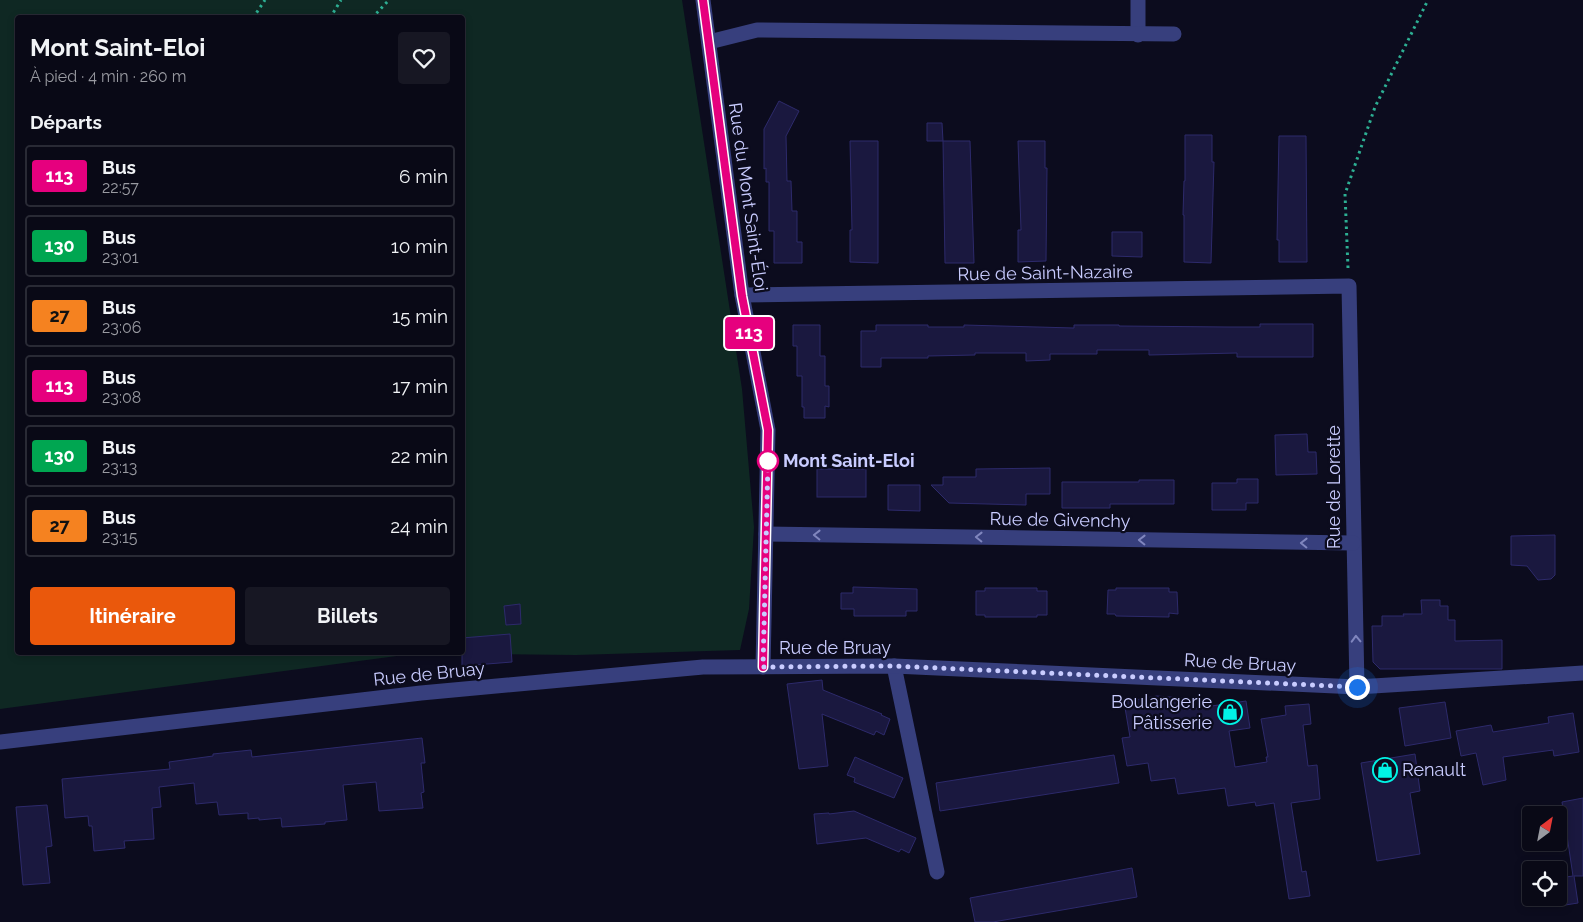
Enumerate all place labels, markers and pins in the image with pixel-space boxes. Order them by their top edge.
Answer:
marker: Mont Saint-Eloi [757,450,779,472]
place label: Mont Saint-Eloi [783,450,915,471]
place label: Boulangerie Pâtisserie [1111,691,1212,733]
shop icon: Boulangerie Pâtisserie [1217,699,1243,725]
shop icon: Renault [1372,757,1398,783]
place label: Renault [1402,759,1466,780]

